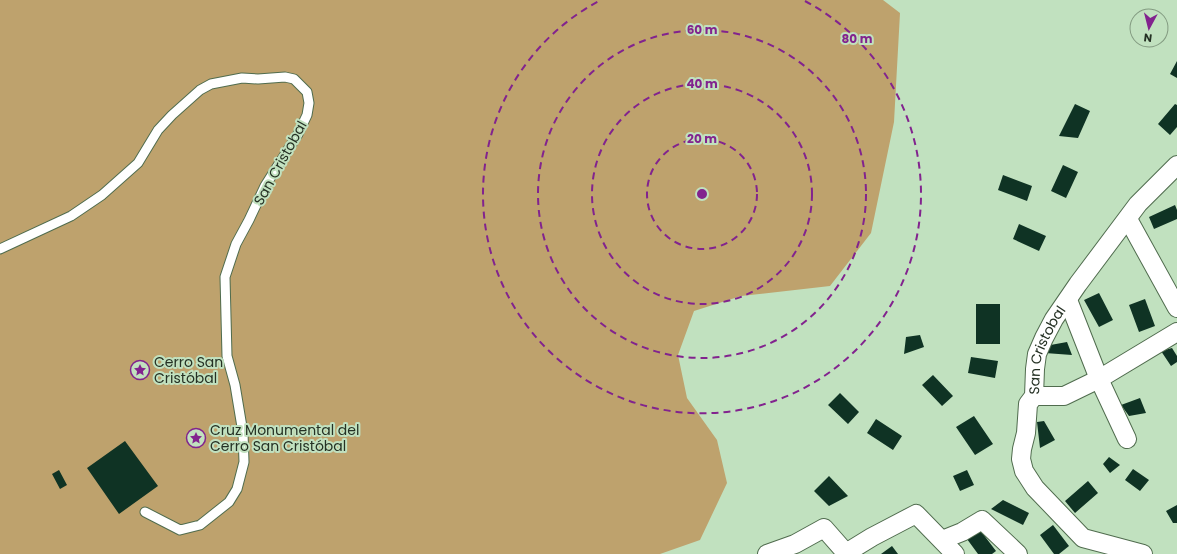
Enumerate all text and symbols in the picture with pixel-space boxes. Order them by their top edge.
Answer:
north arrow [1129,8,1169,48]
text: 60 m [687,21,718,38]
text: N [1143,29,1153,46]
text: 80 m [842,30,873,47]
text: 40 m [686,75,718,92]
street label: San Cristobal [249,117,311,209]
text: 20 m [687,130,717,147]
centre of rings [695,187,709,201]
street label: San Cristobal [1024,302,1070,395]
place label: Cerro San Cristóbal [154,352,223,388]
place icon: Cerro San Cristóbal [129,359,151,381]
place label: Cruz Monumental del Cerro San Cristóbal [210,420,359,456]
place icon: Cruz Monumental del Cerro San Cristóbal [185,427,207,449]

